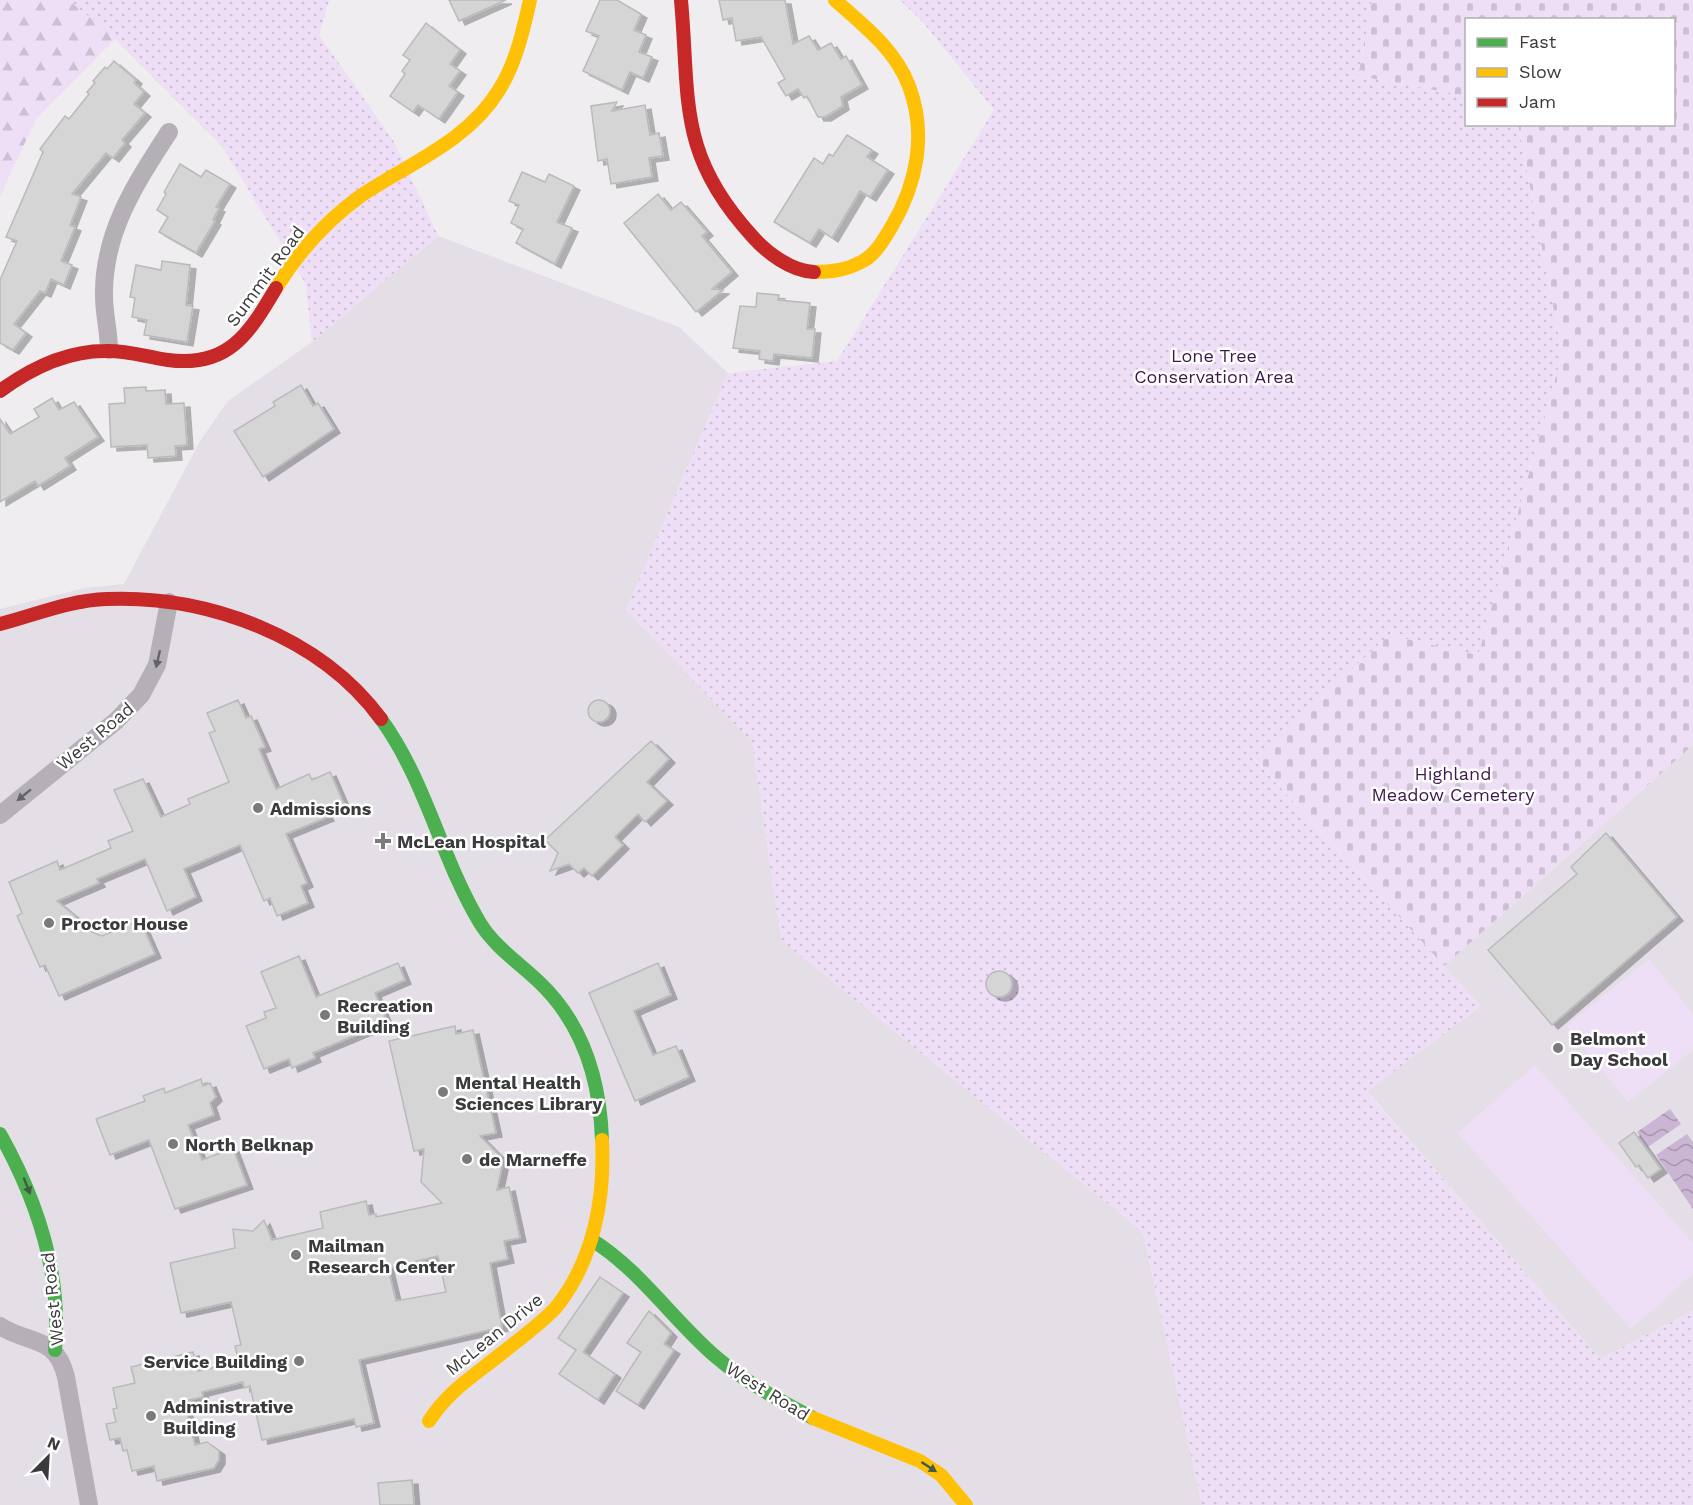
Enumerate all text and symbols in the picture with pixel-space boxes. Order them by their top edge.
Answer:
legend [1465,18,1675,126]
text: Fast [1519,31,1557,52]
text: Slow [1519,61,1562,82]
text: Jam [1519,91,1556,112]
street label: Summit Road [221,222,309,330]
park label: Lone Tree Conservation Area [1134,345,1294,387]
one-way arrow [153,650,162,669]
street label: West Road [52,698,138,774]
park label: Highland Meadow Cemetery [1372,763,1535,805]
one-way arrow [16,789,32,802]
place label: Admissions [270,798,372,819]
marker: Admissions [251,801,265,815]
place label: McLean Hospital [397,831,546,852]
marker: McLean Hospital [374,832,392,850]
place label: Proctor House [61,913,188,934]
marker: Proctor House [42,916,56,930]
place label: Recreation Building [337,995,433,1037]
marker: Recreation Building [318,1008,332,1022]
place label: Belmont Day School [1570,1028,1668,1070]
marker: Belmont Day School [1551,1041,1565,1055]
place label: Mental Health Sciences Library [455,1072,603,1114]
marker: Mental Health Sciences Library [436,1085,450,1099]
place label: North Belknap [185,1134,314,1155]
marker: North Belknap [166,1137,180,1151]
place label: de Marneffe [479,1149,587,1170]
marker: de Marneffe [460,1152,474,1166]
one-way arrow [23,1177,32,1195]
place label: Mailman Research Center [308,1235,455,1277]
marker: Mailman Research Center [289,1248,303,1262]
street label: West Road [37,1251,67,1347]
street label: McLean Drive [441,1289,547,1379]
place label: Service Building [144,1351,288,1372]
marker: Service Building [292,1354,306,1368]
street label: West Road [722,1357,814,1425]
place label: Administrative Building [163,1396,293,1438]
marker: Administrative Building [144,1409,158,1423]
north arrow [18,1427,78,1487]
text: N [45,1433,63,1455]
one-way arrow [921,1461,937,1472]

